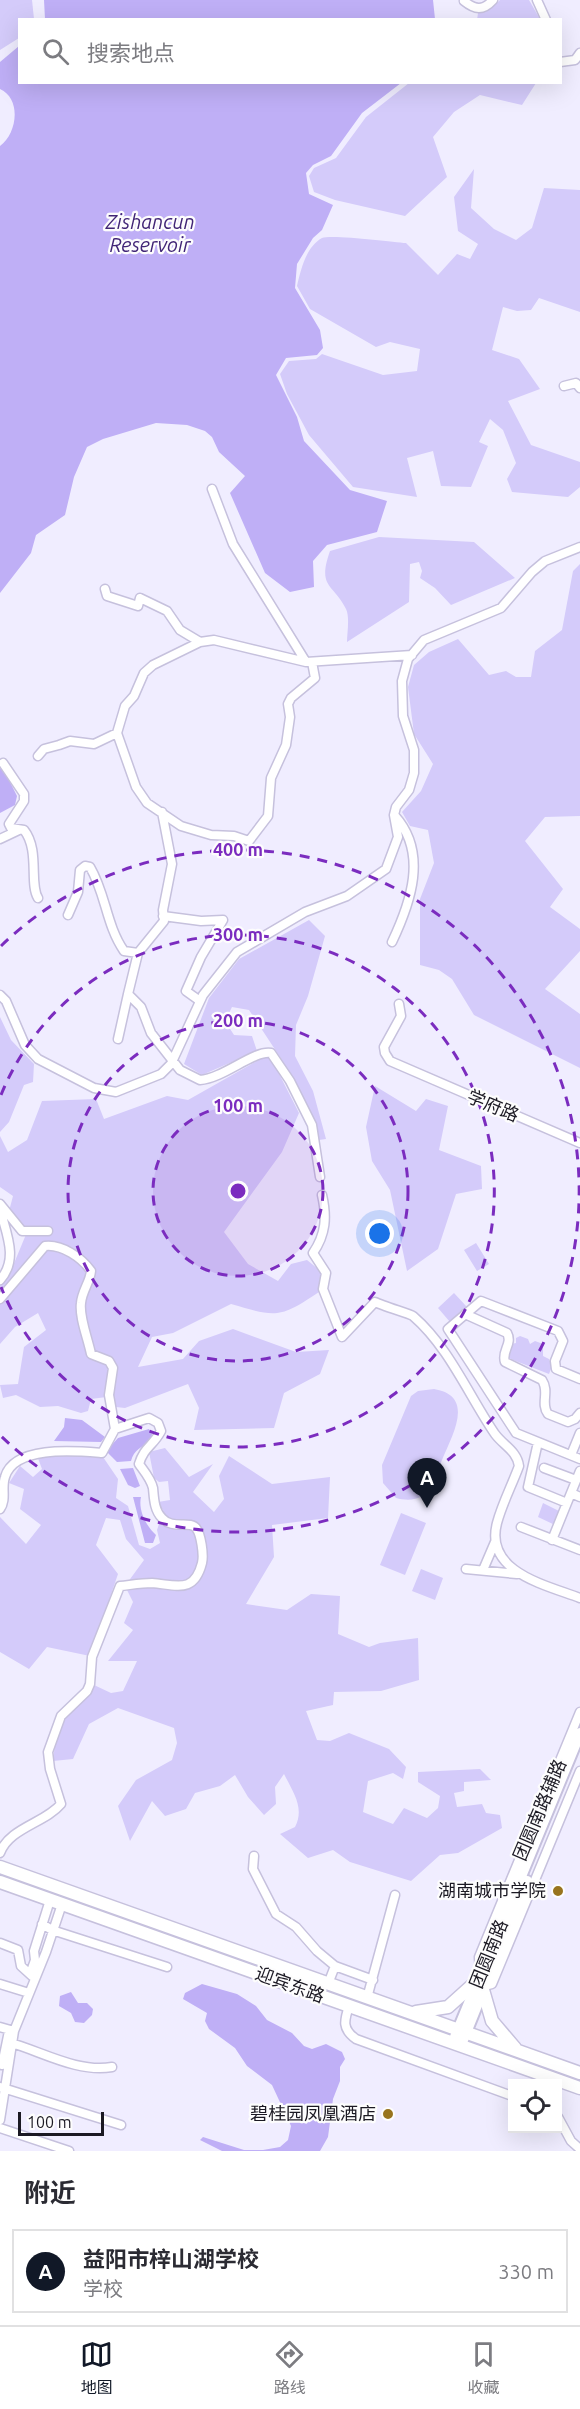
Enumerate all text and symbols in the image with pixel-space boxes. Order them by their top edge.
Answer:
search box [18,18,562,84]
icon: search [39,35,72,68]
text: 搜索地点 [87,40,175,65]
water label: Zishancun Reservoir [104,210,195,256]
text: 400 m [213,839,263,859]
text: 300 m [213,924,263,944]
text: 200 m [213,1010,263,1030]
street label: 学府路 [465,1085,522,1125]
text: 100 m [213,1095,263,1115]
centre of rings [228,1181,248,1201]
your location [365,1219,394,1248]
pin: A [408,1458,446,1508]
street label: 团圆南路辅路 [509,1756,569,1863]
place label: 湖南城市学院 [438,1880,546,1900]
marker: 湖南城市学院 [551,1884,565,1898]
street label: 团圆南路 [465,1917,511,1991]
street label: 迎宾东路 [253,1962,328,2006]
map controls [508,2079,562,2133]
button: locate [508,2079,562,2133]
place label: 碧桂园凤凰酒店 [250,2103,376,2123]
marker: 碧桂园凤凰酒店 [381,2107,395,2121]
scale bar [18,2109,104,2136]
text: 100 m [27,2113,72,2131]
text: 附近 [24,2178,76,2207]
text: 益阳市梓山湖学校 [83,2246,259,2271]
text: A [38,2260,53,2283]
text: 330 m [498,2260,554,2283]
text: 学校 [83,2277,123,2300]
tab: 地图 [80,2338,113,2398]
tab: 路线 [273,2338,306,2398]
tab: 收藏 [467,2338,500,2398]

